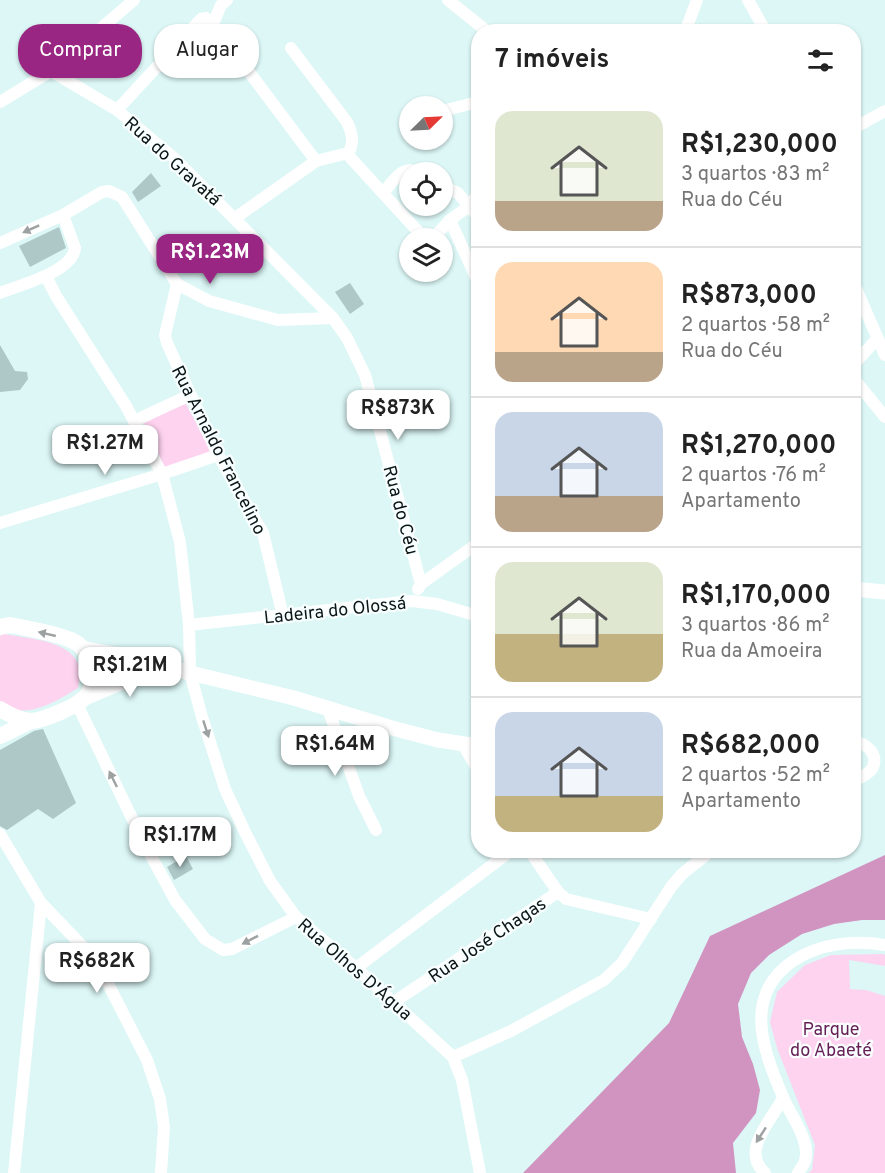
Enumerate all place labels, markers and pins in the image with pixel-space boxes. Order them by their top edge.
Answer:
pin: R$1.23M [155,234,265,285]
pin: R$873K [349,390,447,441]
pin: R$1.27M [50,425,160,476]
pin: R$1.21M [75,647,185,698]
pin: R$1.64M [280,726,390,777]
pin: R$1.17M [125,817,235,868]
pin: R$682K [48,943,146,994]

